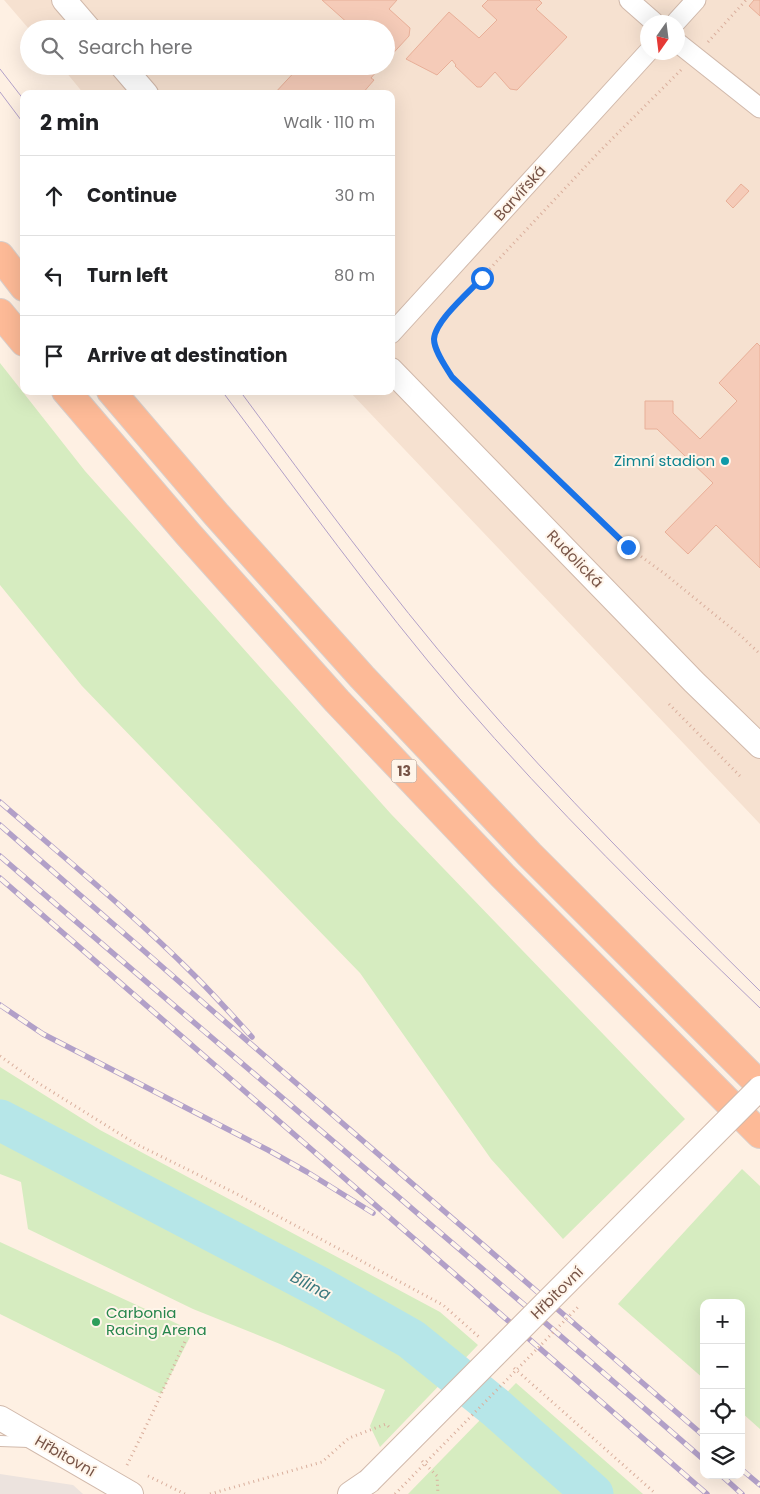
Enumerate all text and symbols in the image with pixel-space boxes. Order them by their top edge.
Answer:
north arrow [640,15,685,60]
search box [20,20,395,75]
icon: search [38,34,66,62]
text: Search here [78,34,192,61]
text: 2 min [40,108,99,137]
text: Walk · 110 m [283,111,375,134]
street label: Barvířská [489,160,550,225]
icon: ahead [40,182,68,210]
text: Continue [87,182,177,209]
text: 30 m [335,184,375,207]
icon: left [40,262,68,290]
text: Turn left [87,262,168,289]
text: 80 m [334,264,375,287]
route start [471,267,494,290]
icon: arrive [40,342,68,370]
text: Arrive at destination [87,342,288,369]
place label: Zimní stadion [614,450,715,471]
marker: Zimní stadion [719,455,731,467]
street label: Rudolická [543,525,608,592]
route end [617,536,640,559]
road number: 13 [392,759,416,782]
street label: Hřbitovní [526,1261,588,1324]
water label: Bílina [287,1265,335,1306]
map controls [700,1299,745,1479]
button: + [700,1299,745,1344]
place label: Carbonia Racing Arena [106,1302,207,1340]
marker: Carbonia Racing Arena [90,1316,102,1328]
button: − [700,1344,745,1389]
button: locate [700,1389,745,1434]
street label: Hřbitovní [31,1430,100,1481]
button: layers [700,1434,745,1479]

